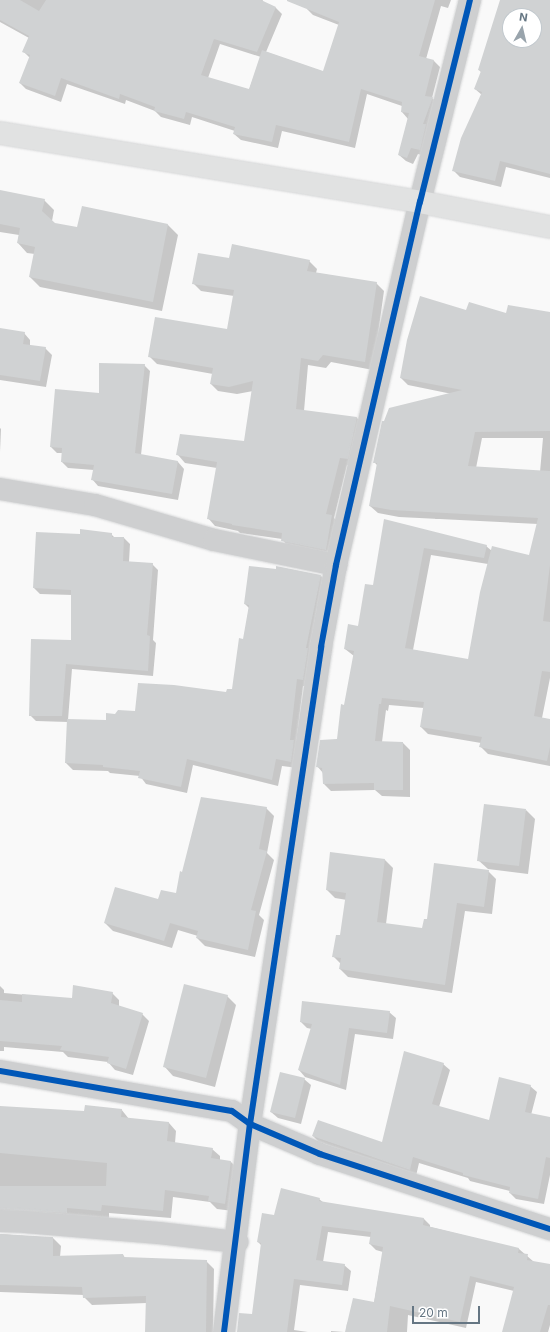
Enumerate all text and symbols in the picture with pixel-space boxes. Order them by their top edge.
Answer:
north arrow [502,8,542,48]
text: N [518,10,529,25]
scale bar [414,1298,482,1324]
text: 20 m [419,1305,448,1320]

